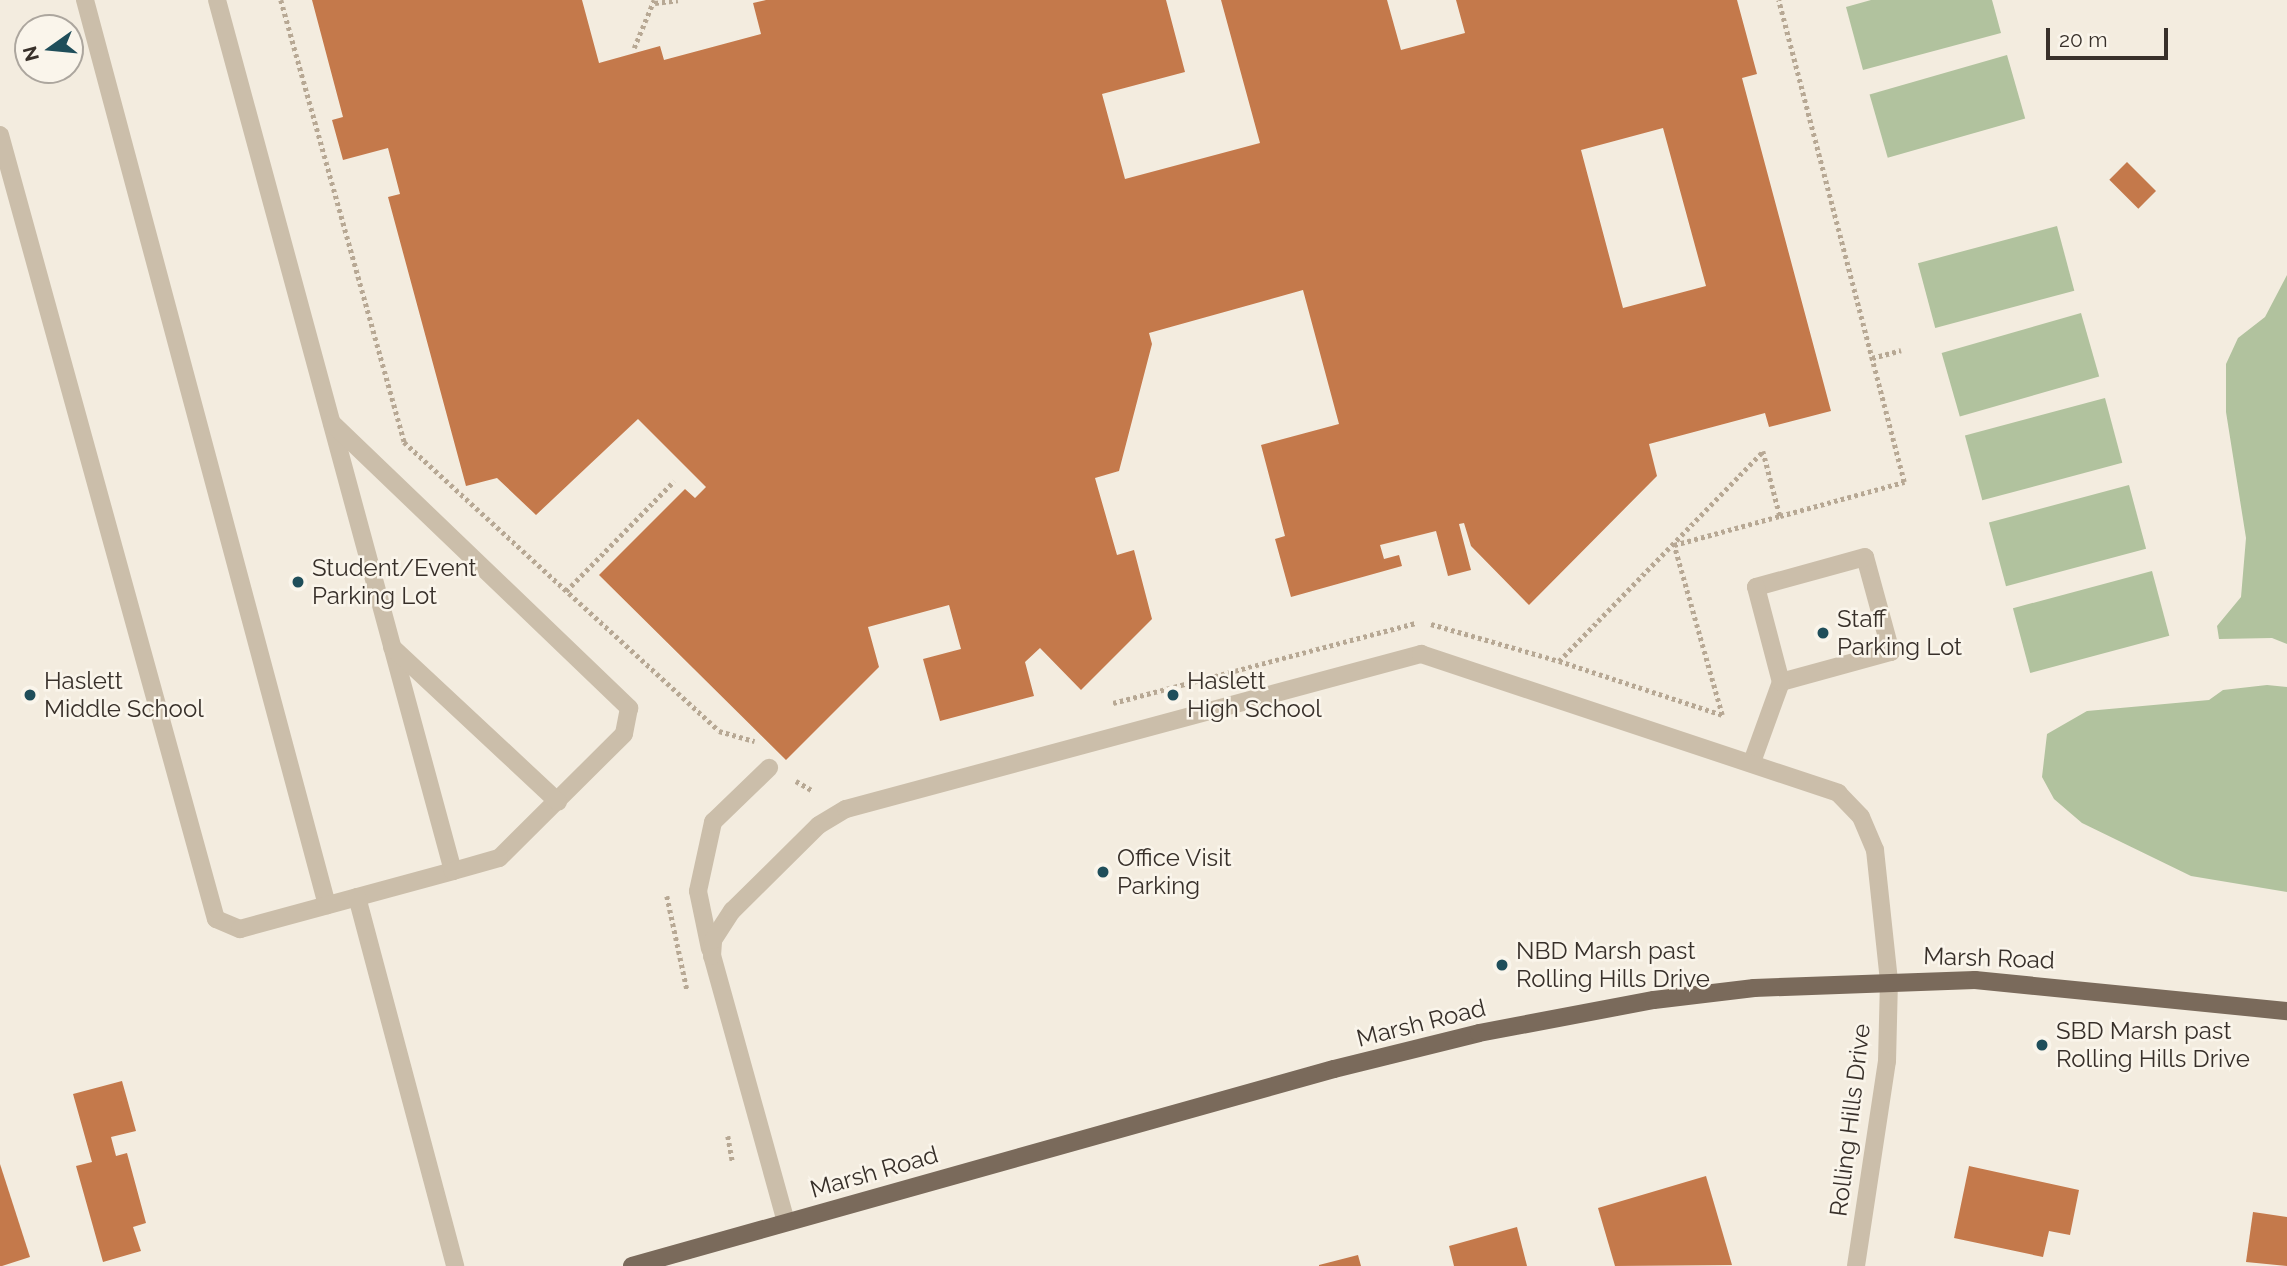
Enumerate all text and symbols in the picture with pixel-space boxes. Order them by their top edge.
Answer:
north arrow [14,14,84,84]
scale bar [2049,14,2172,58]
text: 20 m [2059,27,2107,52]
text: N [18,44,43,64]
place label: Student/Event Parking Lot [312,554,477,610]
marker: Student/Event Parking Lot [290,574,306,590]
place label: Staff Parking Lot [1837,605,1962,661]
marker: Staff Parking Lot [1815,625,1831,641]
place label: Haslett Middle School [44,667,204,723]
place label: Haslett High School [1187,667,1322,723]
marker: Haslett Middle School [22,687,38,703]
marker: Haslett High School [1165,687,1181,703]
place label: Office Visit Parking [1117,844,1232,900]
marker: Office Visit Parking [1095,864,1111,880]
place label: NBD Marsh past Rolling Hills Drive [1516,937,1710,993]
street label: Marsh Road [1923,941,2055,975]
marker: NBD Marsh past Rolling Hills Drive [1494,957,1510,973]
street label: Marsh Road [1354,993,1488,1053]
place label: SBD Marsh past Rolling Hills Drive [2056,1017,2250,1073]
street label: Rolling Hills Drive [1824,1022,1876,1218]
marker: SBD Marsh past Rolling Hills Drive [2034,1037,2050,1053]
street label: Marsh Road [807,1140,941,1204]

